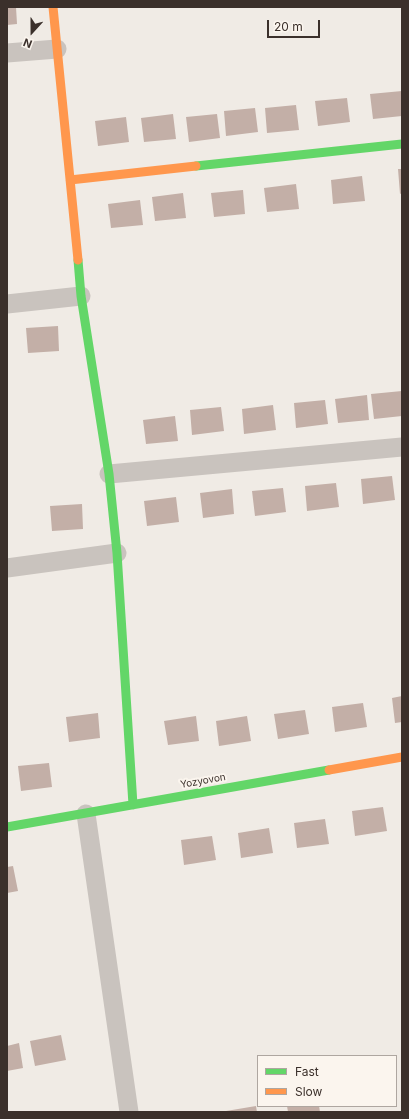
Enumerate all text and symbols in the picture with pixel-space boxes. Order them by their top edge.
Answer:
north arrow [12,12,52,52]
scale bar [269,12,322,38]
text: 20 m [274,19,303,34]
text: N [21,35,34,51]
street label: Yozyovon [179,771,227,791]
legend [257,1055,397,1107]
text: Fast [295,1064,319,1079]
text: Slow [295,1084,322,1099]

